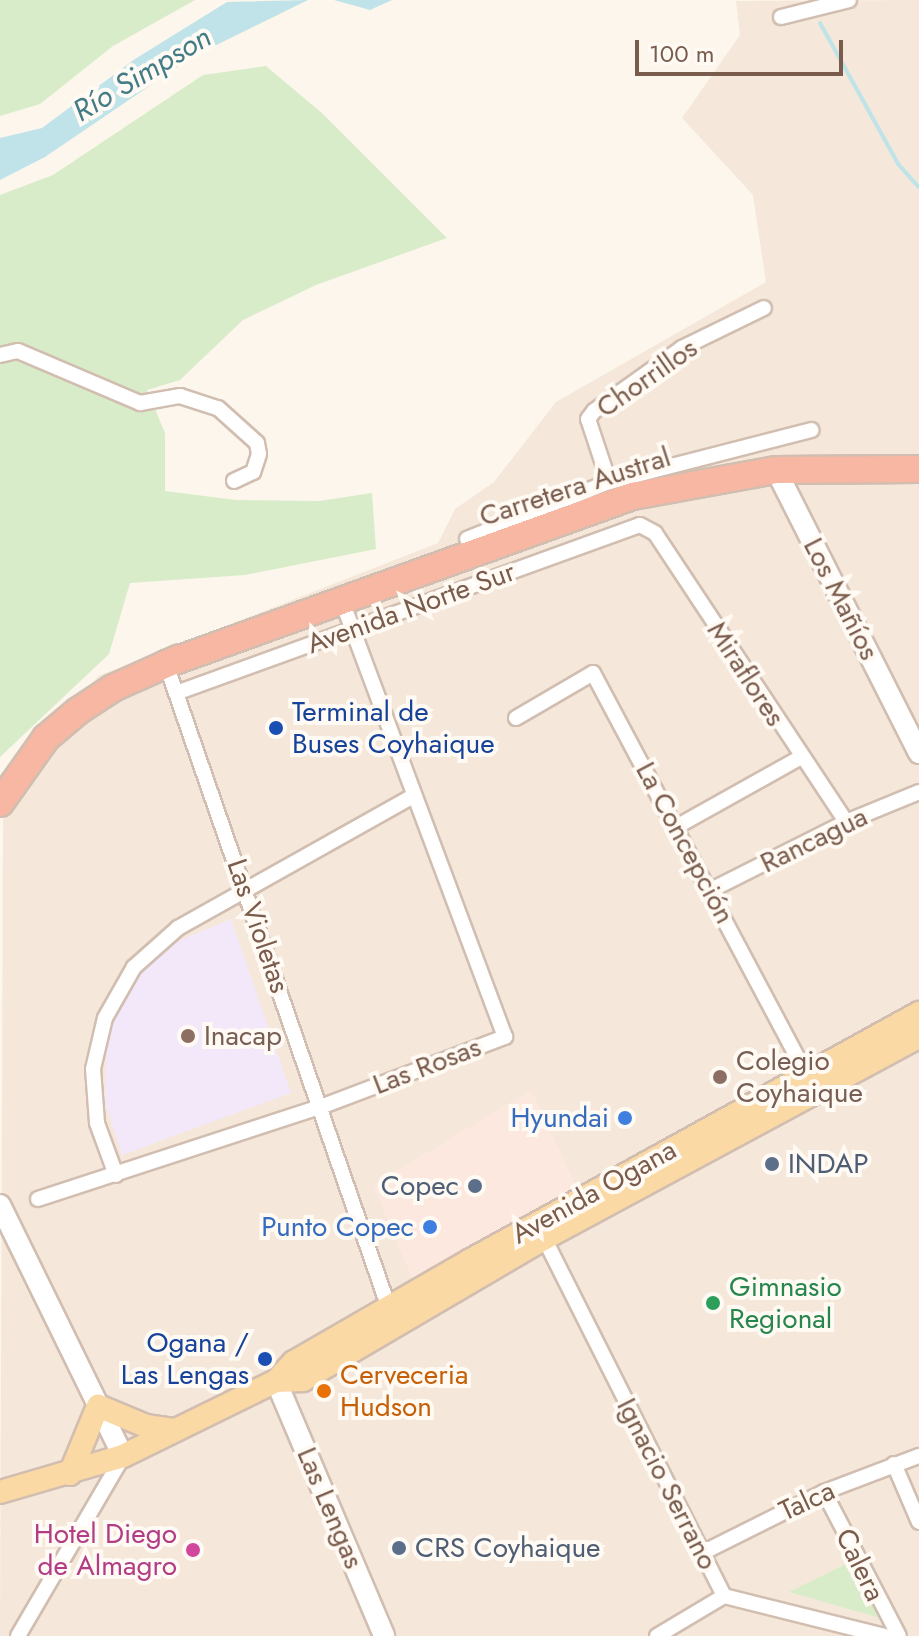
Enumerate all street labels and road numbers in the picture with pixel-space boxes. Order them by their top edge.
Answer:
street label: Chorrillos [590,331,704,425]
street label: Carretera Austral [475,440,675,534]
street label: Los Mañíos [796,532,886,666]
street label: Avenida Norte Sur [302,555,520,661]
street label: Miraflores [700,616,792,732]
street label: La Concepción [628,757,742,929]
street label: Rancagua [755,800,873,880]
street label: Las Violetas [219,855,297,997]
street label: Las Rosas [368,1030,486,1102]
street label: Avenida Ogana [506,1133,682,1251]
street label: Ignacio Serrano [609,1393,725,1575]
street label: Las Lengas [289,1442,371,1574]
street label: Talca [774,1474,840,1528]
street label: Calera [828,1523,892,1607]

